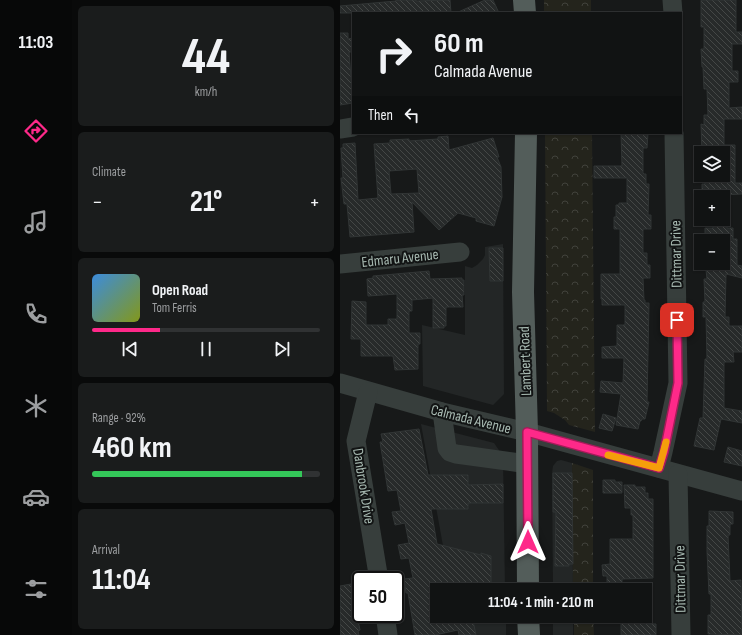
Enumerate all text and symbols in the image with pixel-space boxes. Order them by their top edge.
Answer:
text: 44 [182,26,230,89]
text: 60 m [434,27,483,60]
icon: right [368,28,420,80]
text: 11:03 [19,32,53,53]
text: Calmada Avenue [434,61,533,82]
text: km/h [195,84,217,100]
icon: left [401,104,423,126]
text: Then [368,106,393,125]
icon: directions [22,117,50,145]
map controls [694,146,730,270]
button: layers [694,146,730,182]
text: Climate [92,164,126,180]
text: 21° [190,184,222,220]
text: − [92,189,103,216]
text: + [309,189,320,216]
button: + [694,190,730,226]
icon: music [22,208,50,236]
street label: Dittmar Drive [666,220,687,288]
button: − [694,234,730,270]
street label: Edmaru Avenue [361,245,440,272]
text: Open Road [152,281,208,300]
icon: phone [22,300,50,328]
text: Tom Ferris [152,300,197,316]
pin [660,303,694,337]
icon: arrive [666,309,688,331]
street label: Lambert Road [515,326,536,396]
icon: previous [119,338,141,360]
icon: pause [195,338,217,360]
icon: next [271,338,293,360]
icon: climate [22,392,50,420]
street label: Calmada Avenue [429,400,513,439]
text: Range · 92% [92,410,146,426]
text: 460 km [92,430,172,466]
street label: Danbrook Drive [348,447,379,525]
icon: car [22,483,50,511]
position arrow [507,521,549,563]
text: Arrival [92,542,120,558]
street label: Dittmar Drive [670,545,691,613]
text: 11:04 [92,562,150,598]
speed limit sign: 50 [352,571,404,623]
icon: filters [22,575,50,603]
text: 11:04 · 1 min · 210 m [488,593,594,612]

